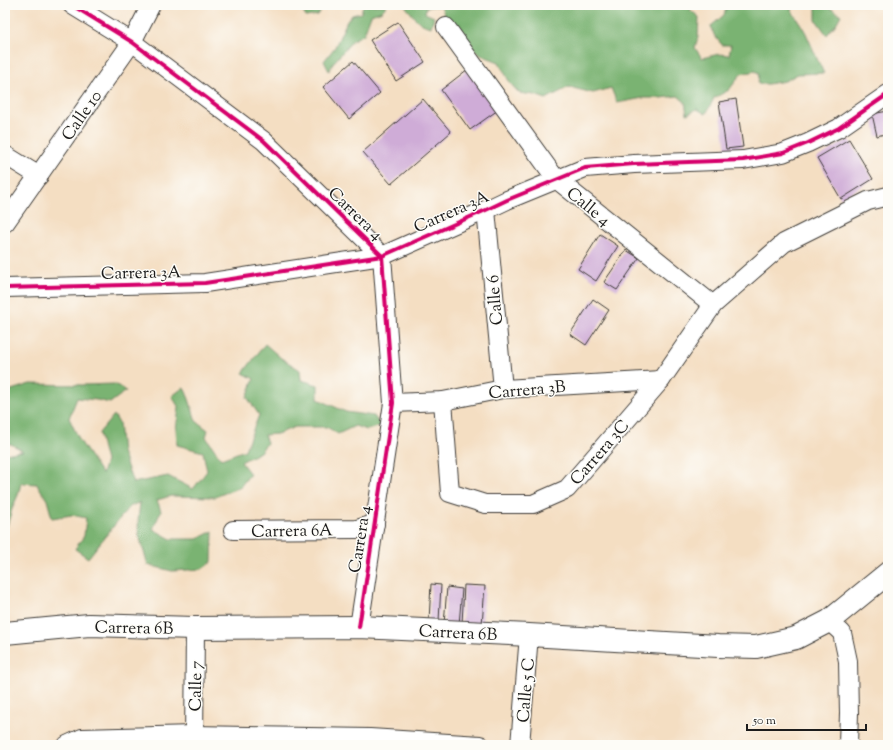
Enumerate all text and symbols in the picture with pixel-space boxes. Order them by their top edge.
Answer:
street label: Calle 10 [57,86,109,146]
street label: Carrera 4 [322,182,388,247]
street label: Calle 4 [560,182,615,233]
street label: Carrera 3A [410,185,494,240]
street label: Carrera 3A [101,261,182,287]
street label: Calle 6 [482,274,510,326]
street label: Carrera 3B [488,376,567,406]
street label: Carrera 3C [565,415,636,491]
street label: Carrera 4 [344,503,378,575]
street label: Carrera 6A [251,519,333,545]
street label: Carrera 6B [94,616,174,642]
street label: Carrera 6B [418,620,498,648]
street label: Calle 5 C [512,657,542,724]
street label: Calle 7 [185,660,209,712]
scale bar [747,706,866,732]
text: 50 m [752,712,776,730]

